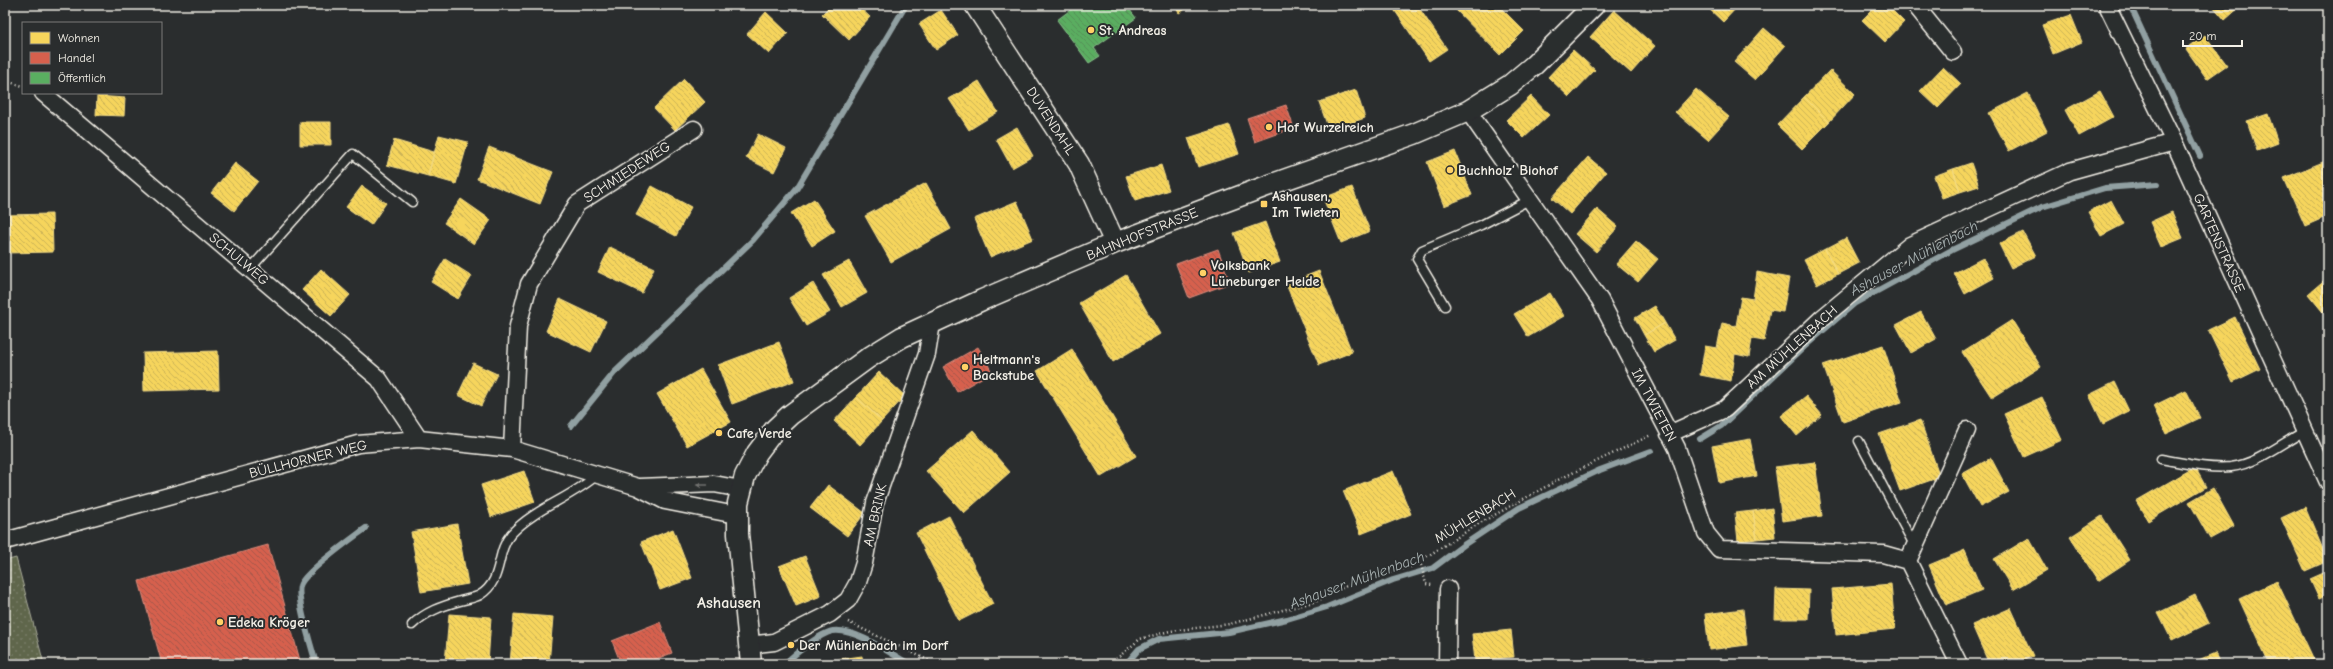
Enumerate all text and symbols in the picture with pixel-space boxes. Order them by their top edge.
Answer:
legend [22,22,162,94]
place label: St. Andreas [1099,22,1167,39]
scale bar [2183,22,2242,48]
marker: St. Andreas [1086,25,1096,35]
text: 20 m [2189,29,2217,43]
text: Wohnen [58,31,100,45]
text: Handel [58,51,95,65]
text: Öffentlich [58,71,106,85]
street label: DUVENDAHL [1023,84,1079,158]
place label: Hof Wurzelreich [1277,119,1374,136]
marker: Hof Wurzelreich [1264,122,1274,132]
street label: SCHMIEDEWEG [581,138,673,206]
place label: Buchholz‘ Biohof [1458,162,1558,179]
marker: Buchholz‘ Biohof [1445,165,1455,175]
place label: Ashausen, Im Twieten [1272,188,1339,221]
street label: GARTENSTRASSE [2189,191,2249,295]
marker: Ashausen, Im Twieten [1259,199,1269,209]
street label: BAHNHOFSTRASSE [1084,204,1200,264]
water label: Ashauser Mühlenbach [1846,217,1981,300]
street label: SCHULWEG [206,229,272,289]
place label: Volksbank Lüneburger Heide [1211,257,1319,290]
marker: Volksbank Lüneburger Heide [1198,268,1208,278]
street label: AM MÜHLENBACH [1743,302,1841,392]
place label: Heitmann's Backstube [973,351,1040,384]
marker: Heitmann's Backstube [960,362,970,372]
street label: IM TWIETEN [1628,366,1680,444]
place label: Cafe Verde [727,425,792,442]
marker: Cafe Verde [714,428,724,438]
street label: BÜLLHORNER WEG [247,436,369,482]
one-way arrow [696,481,708,488]
street label: AM BRINK [860,482,891,548]
street label: MÜHLENBACH [1431,485,1519,547]
water label: Ashauser Mühlenbach [1286,547,1427,613]
district label: Ashausen [697,594,761,612]
place label: Edeka Kröger [228,614,310,631]
marker: Edeka Kröger [215,617,225,627]
place label: Der Mühlenbach im Dorf [799,637,948,654]
marker: Der Mühlenbach im Dorf [786,640,796,650]

